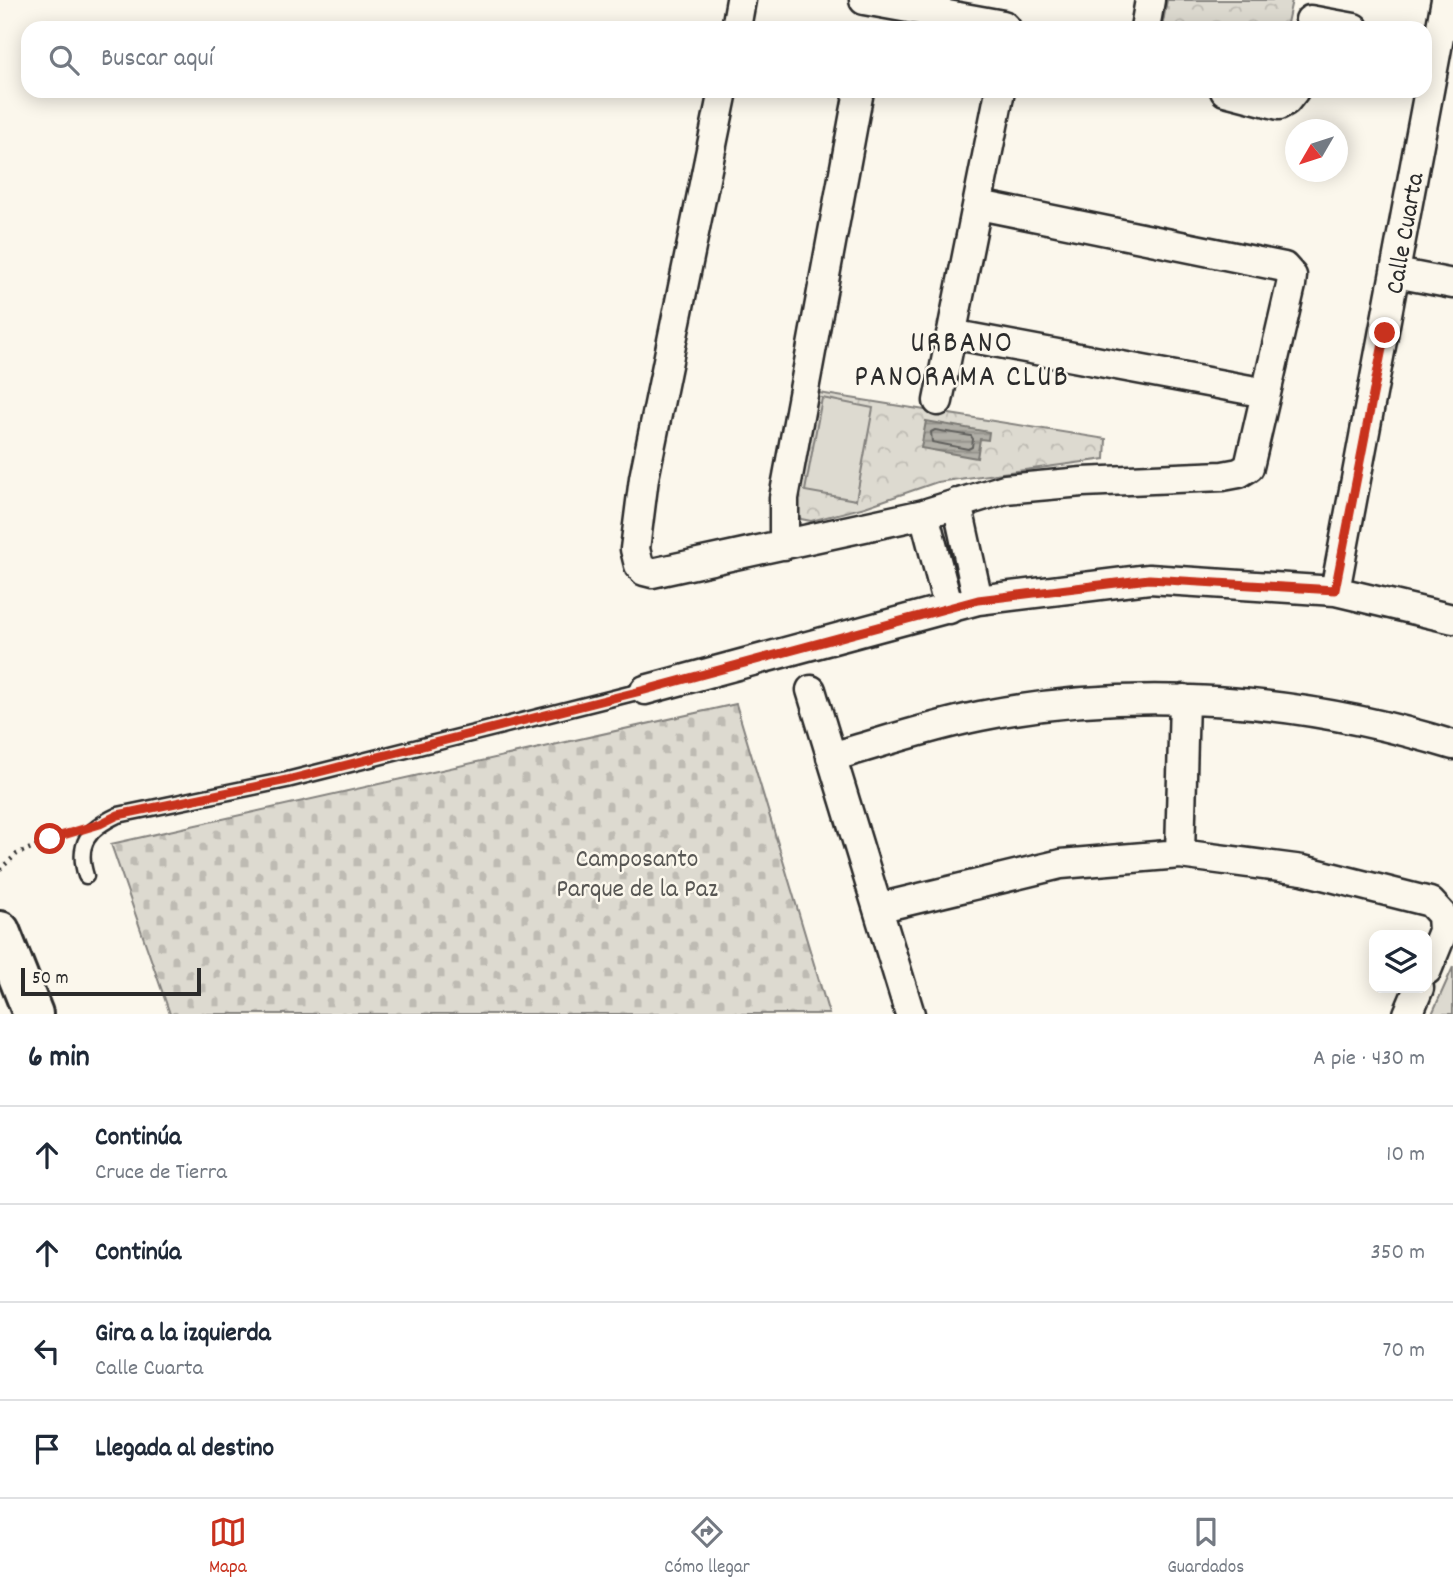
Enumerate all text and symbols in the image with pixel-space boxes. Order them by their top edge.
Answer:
search box [21,21,1432,98]
icon: search [45,41,83,79]
text: Buscar aquí [101,41,213,78]
north arrow [1285,119,1348,182]
street label: Calle Cuarta [1378,169,1435,297]
route end [1369,317,1400,348]
district label: URBANO PANORAMA CLUB [854,324,1070,401]
route start [34,823,65,854]
park label: Camposanto Parque de la Paz [556,842,718,909]
map controls [1369,930,1432,993]
button: layers [1369,930,1432,993]
scale bar [21,965,201,997]
text: 50 m [32,966,69,993]
text: 6 min [28,1038,90,1081]
text: A pie · 430 m [1313,1043,1425,1076]
text: Continúa [95,1120,181,1157]
icon: ahead [28,1136,66,1174]
text: 10 m [1386,1139,1425,1172]
text: Cruce de Tierra [95,1157,227,1190]
icon: ahead [28,1234,66,1272]
text: Continúa [95,1235,181,1272]
text: 350 m [1371,1237,1425,1270]
text: Gira a la izquierda [95,1316,271,1353]
icon: left [28,1332,66,1370]
text: 70 m [1383,1335,1425,1368]
text: Calle Cuarta [95,1353,203,1386]
icon: arrive [28,1430,66,1468]
text: Llegada al destino [95,1431,274,1468]
tab: Mapa [209,1513,247,1582]
tab: Cómo llegar [664,1513,750,1582]
tab: Guardados [1167,1513,1244,1582]

